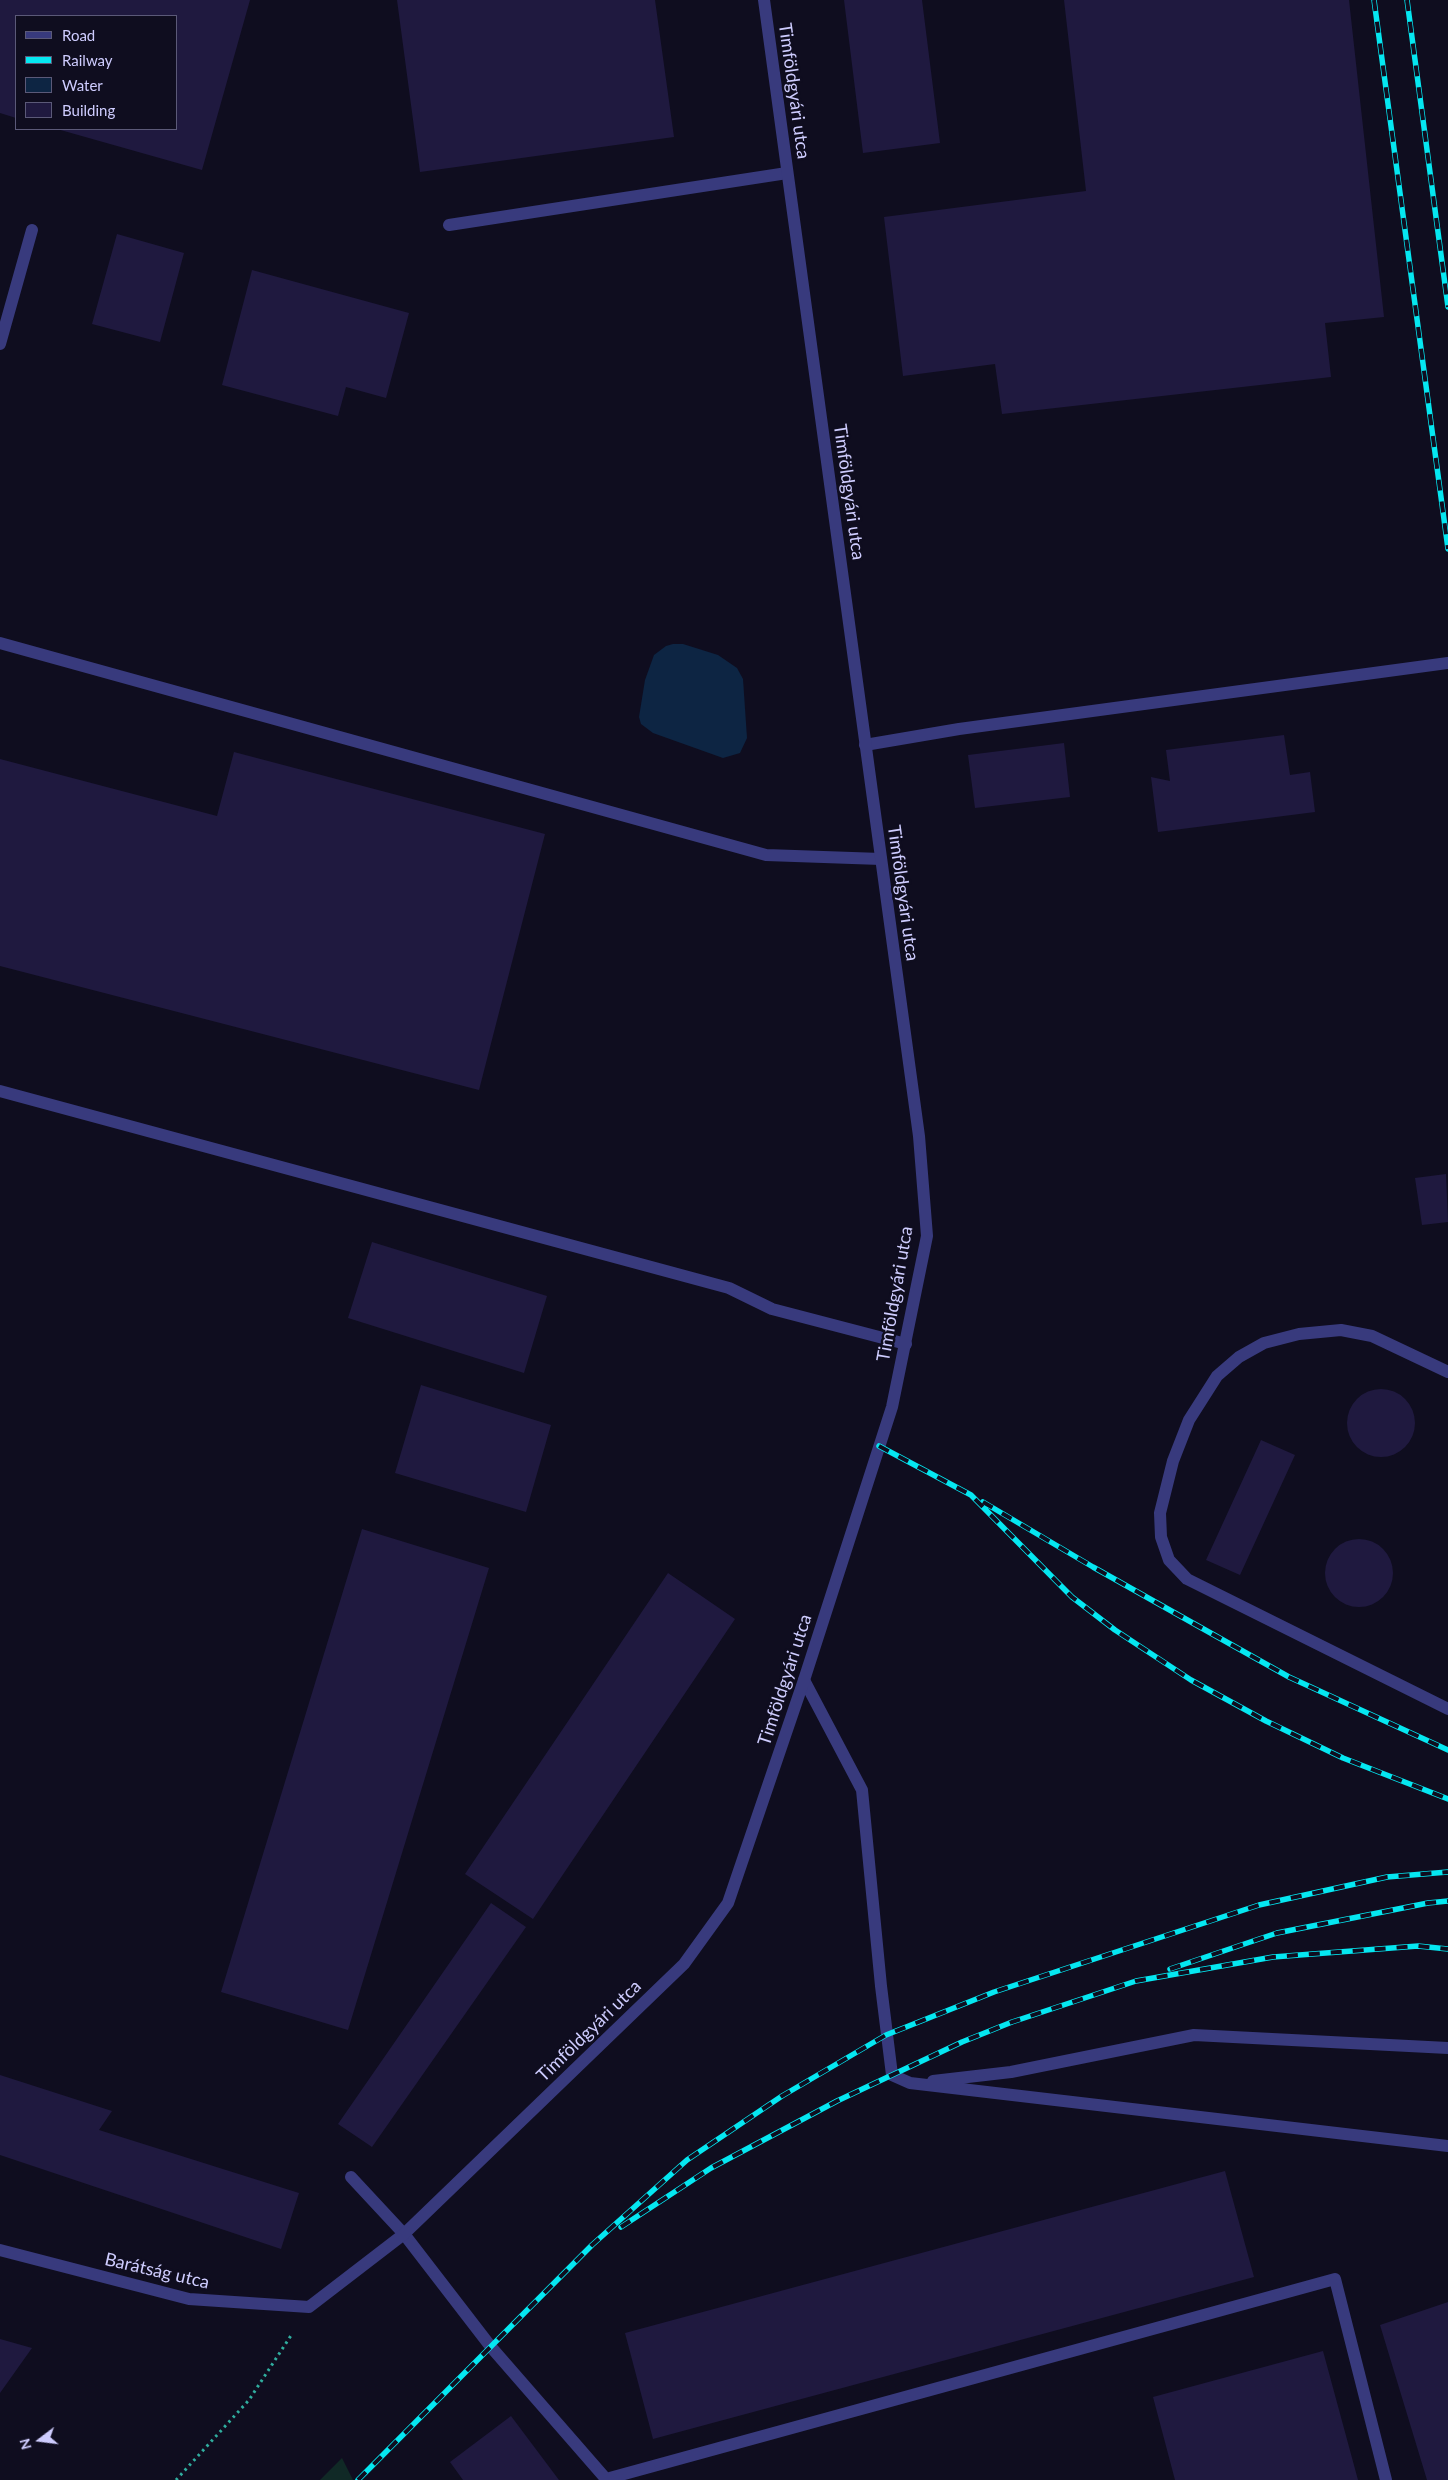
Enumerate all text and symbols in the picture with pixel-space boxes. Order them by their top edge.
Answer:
legend [15,15,178,130]
street label: Timföldgyári utca [774,22,814,160]
text: Road [62,26,95,44]
text: Railway [62,51,113,69]
text: Water [62,76,103,94]
text: Building [62,101,115,119]
street label: Timföldgyári utca [829,423,869,561]
street label: Timföldgyári utca [883,824,923,962]
street label: Timföldgyári utca [872,1225,918,1363]
street label: Timföldgyári utca [754,1612,816,1748]
street label: Timföldgyári utca [532,1976,646,2086]
street label: Barátság utca [103,2248,211,2294]
north arrow [15,2415,65,2465]
text: N [15,2437,35,2451]

